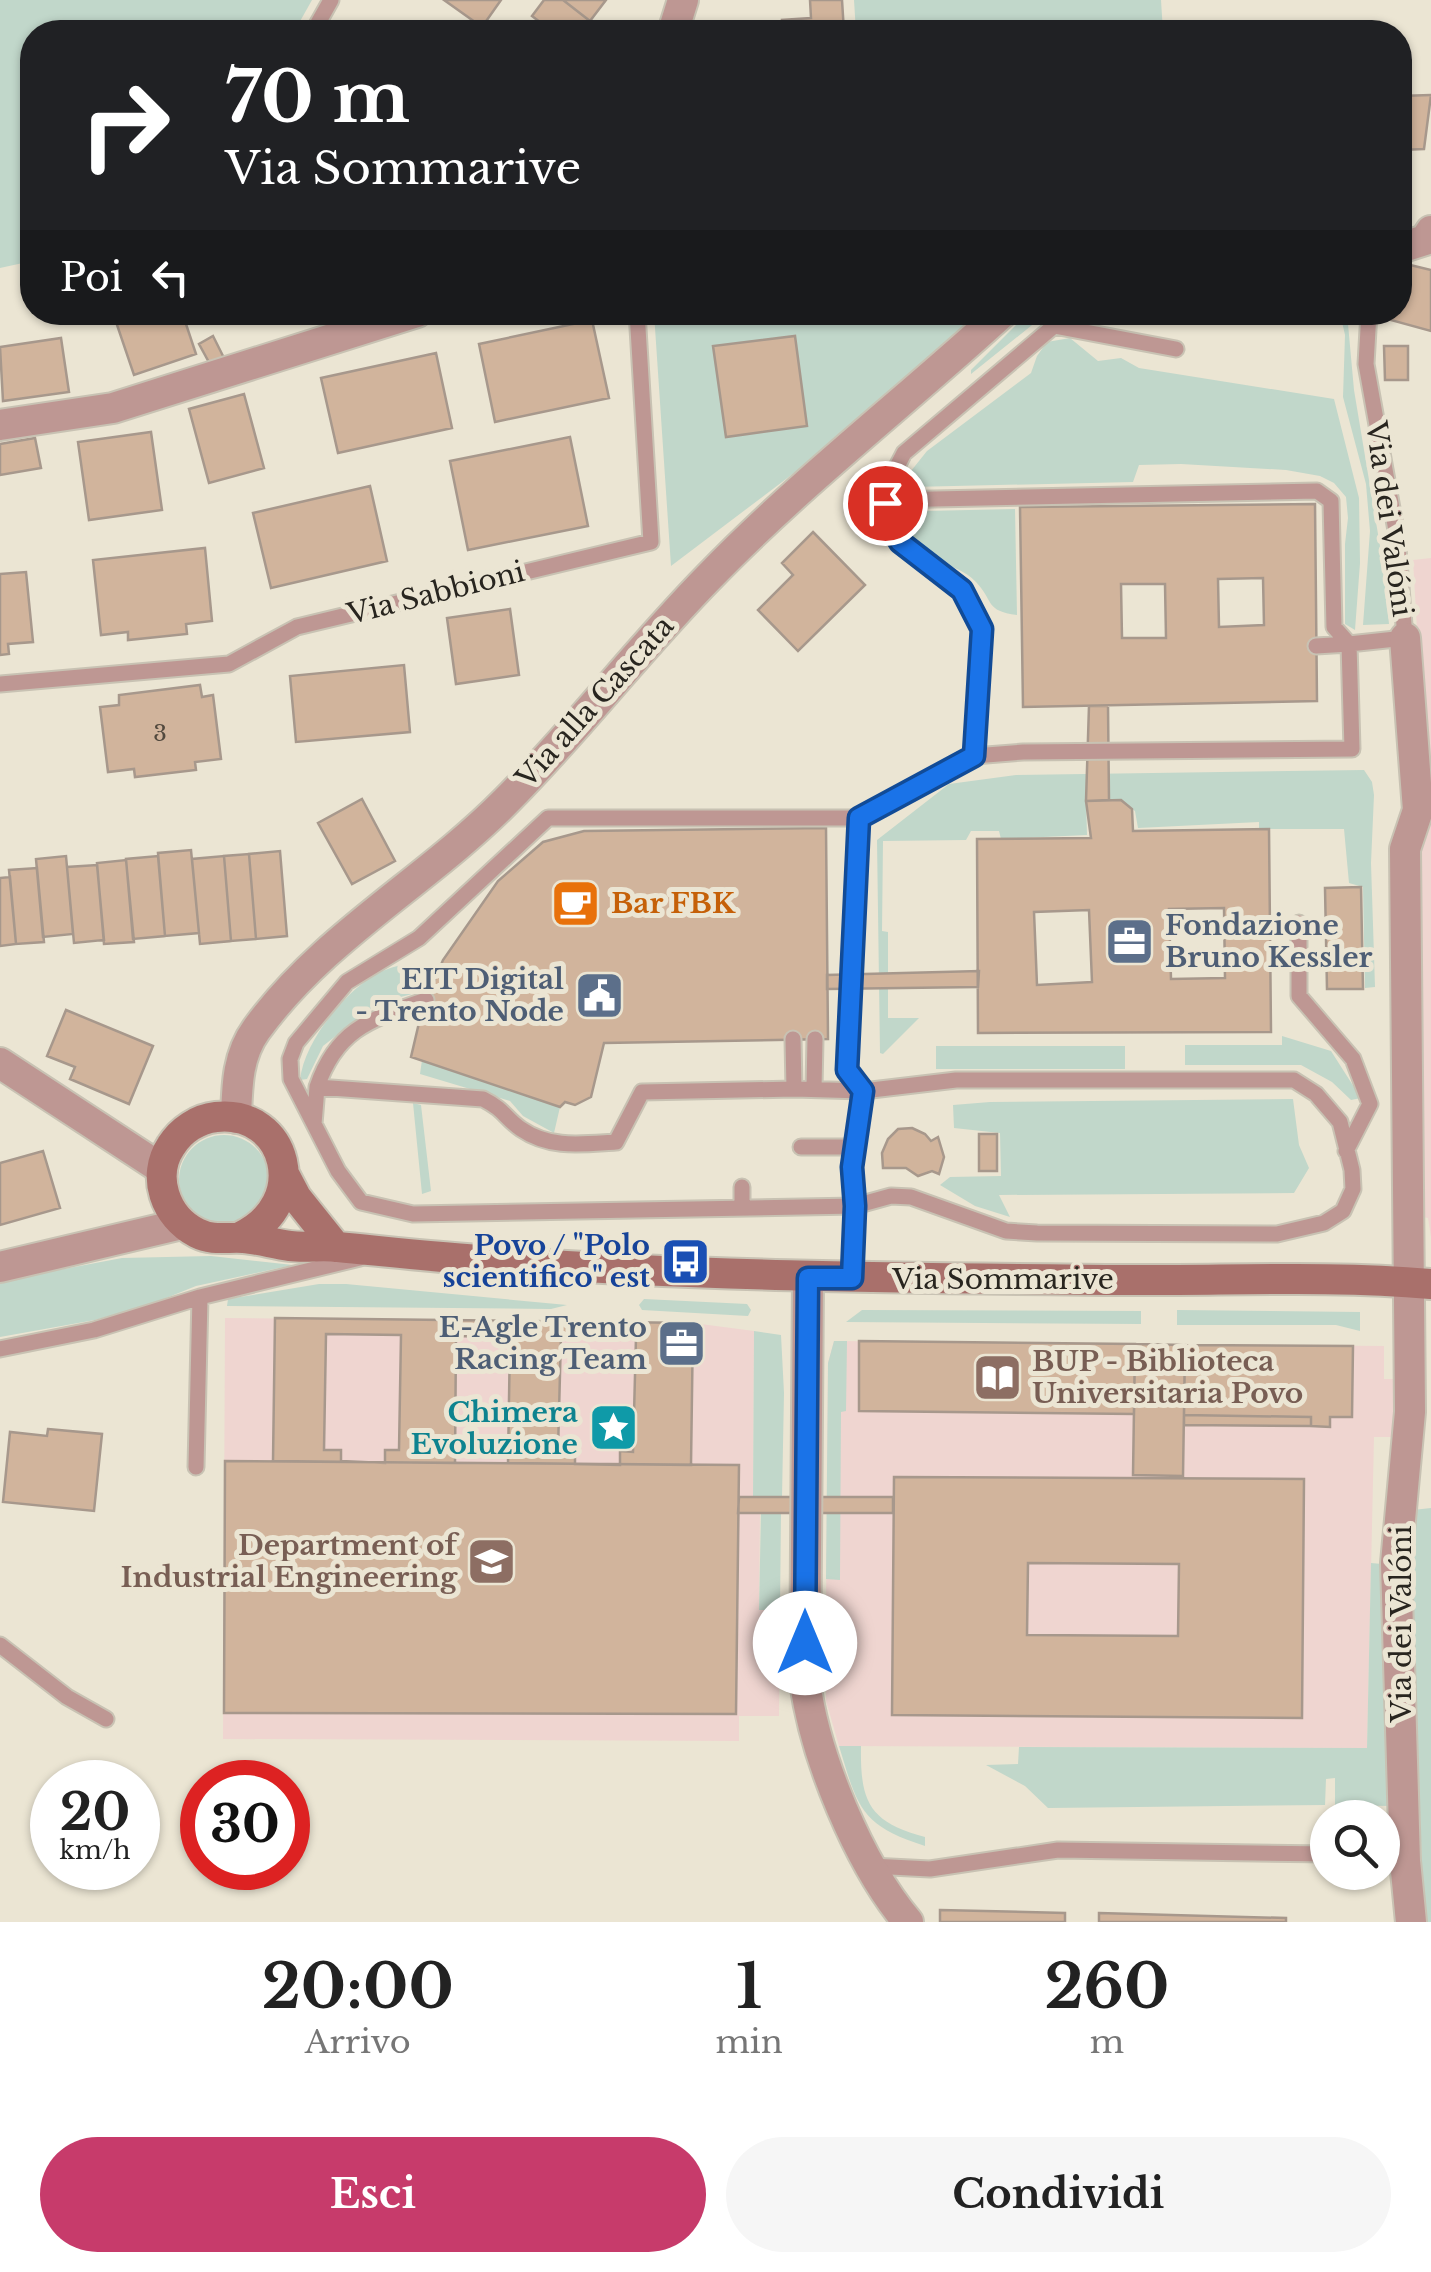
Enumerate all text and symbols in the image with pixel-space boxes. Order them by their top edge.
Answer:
text: 70 m [225,54,410,141]
icon: right [60,60,190,190]
text: Via Sommarive [225,140,581,196]
icon: left [143,250,198,305]
text: Poi [60,254,123,301]
street label: Via dei Valóni [1358,418,1420,619]
pin [843,461,928,546]
icon: arrive [858,476,913,531]
street label: Via Sabbioni [343,554,528,632]
street label: Via alla Cascata [508,609,682,796]
house number: 3 [153,720,167,747]
cafe icon: Bar FBK [550,877,602,929]
place label: Bar FBK [611,886,736,921]
place label: Fondazione Bruno Kessler [1165,908,1373,975]
office icon: Fondazione Bruno Kessler [1104,915,1156,967]
place label: EIT Digital - Trento Node [355,962,564,1029]
public building icon: EIT Digital - Trento Node [573,969,625,1021]
place label: Povo / "Polo scientifico" est [442,1228,650,1295]
bus stop icon: Povo / "Polo scientifico" est [659,1235,711,1287]
street label: Via Sommarive [891,1262,1114,1297]
place label: E-Agle Trento Racing Team [439,1310,647,1377]
office icon: E-Agle Trento Racing Team [656,1317,708,1369]
place label: BUP - Biblioteca Universitaria Povo [1032,1344,1303,1411]
library icon: BUP - Biblioteca Universitaria Povo [971,1351,1023,1403]
place label: Chimera Evoluzione [411,1395,578,1462]
place icon: Chimera Evoluzione [587,1402,639,1454]
street label: Via dei Valóni [1384,1526,1419,1723]
place label: Department of Industrial Engineering [121,1528,460,1595]
school or university icon: Department of Industrial Engineering [466,1535,518,1587]
position arrow [753,1591,857,1695]
speed limit sign: 30 [180,1760,310,1890]
text: 20 [60,1781,130,1844]
map controls [1310,1800,1400,1890]
button: search [1310,1800,1400,1890]
text: km/h [60,1835,130,1866]
text: 20:00 [262,1950,454,2024]
text: 1 [736,1950,762,2024]
text: 260 [1044,1950,1169,2024]
text: Arrivo [305,2022,411,2062]
text: min [715,2022,783,2062]
text: m [1090,2022,1124,2062]
button: Esci [40,2137,706,2252]
button: Condividi [726,2137,1391,2252]

